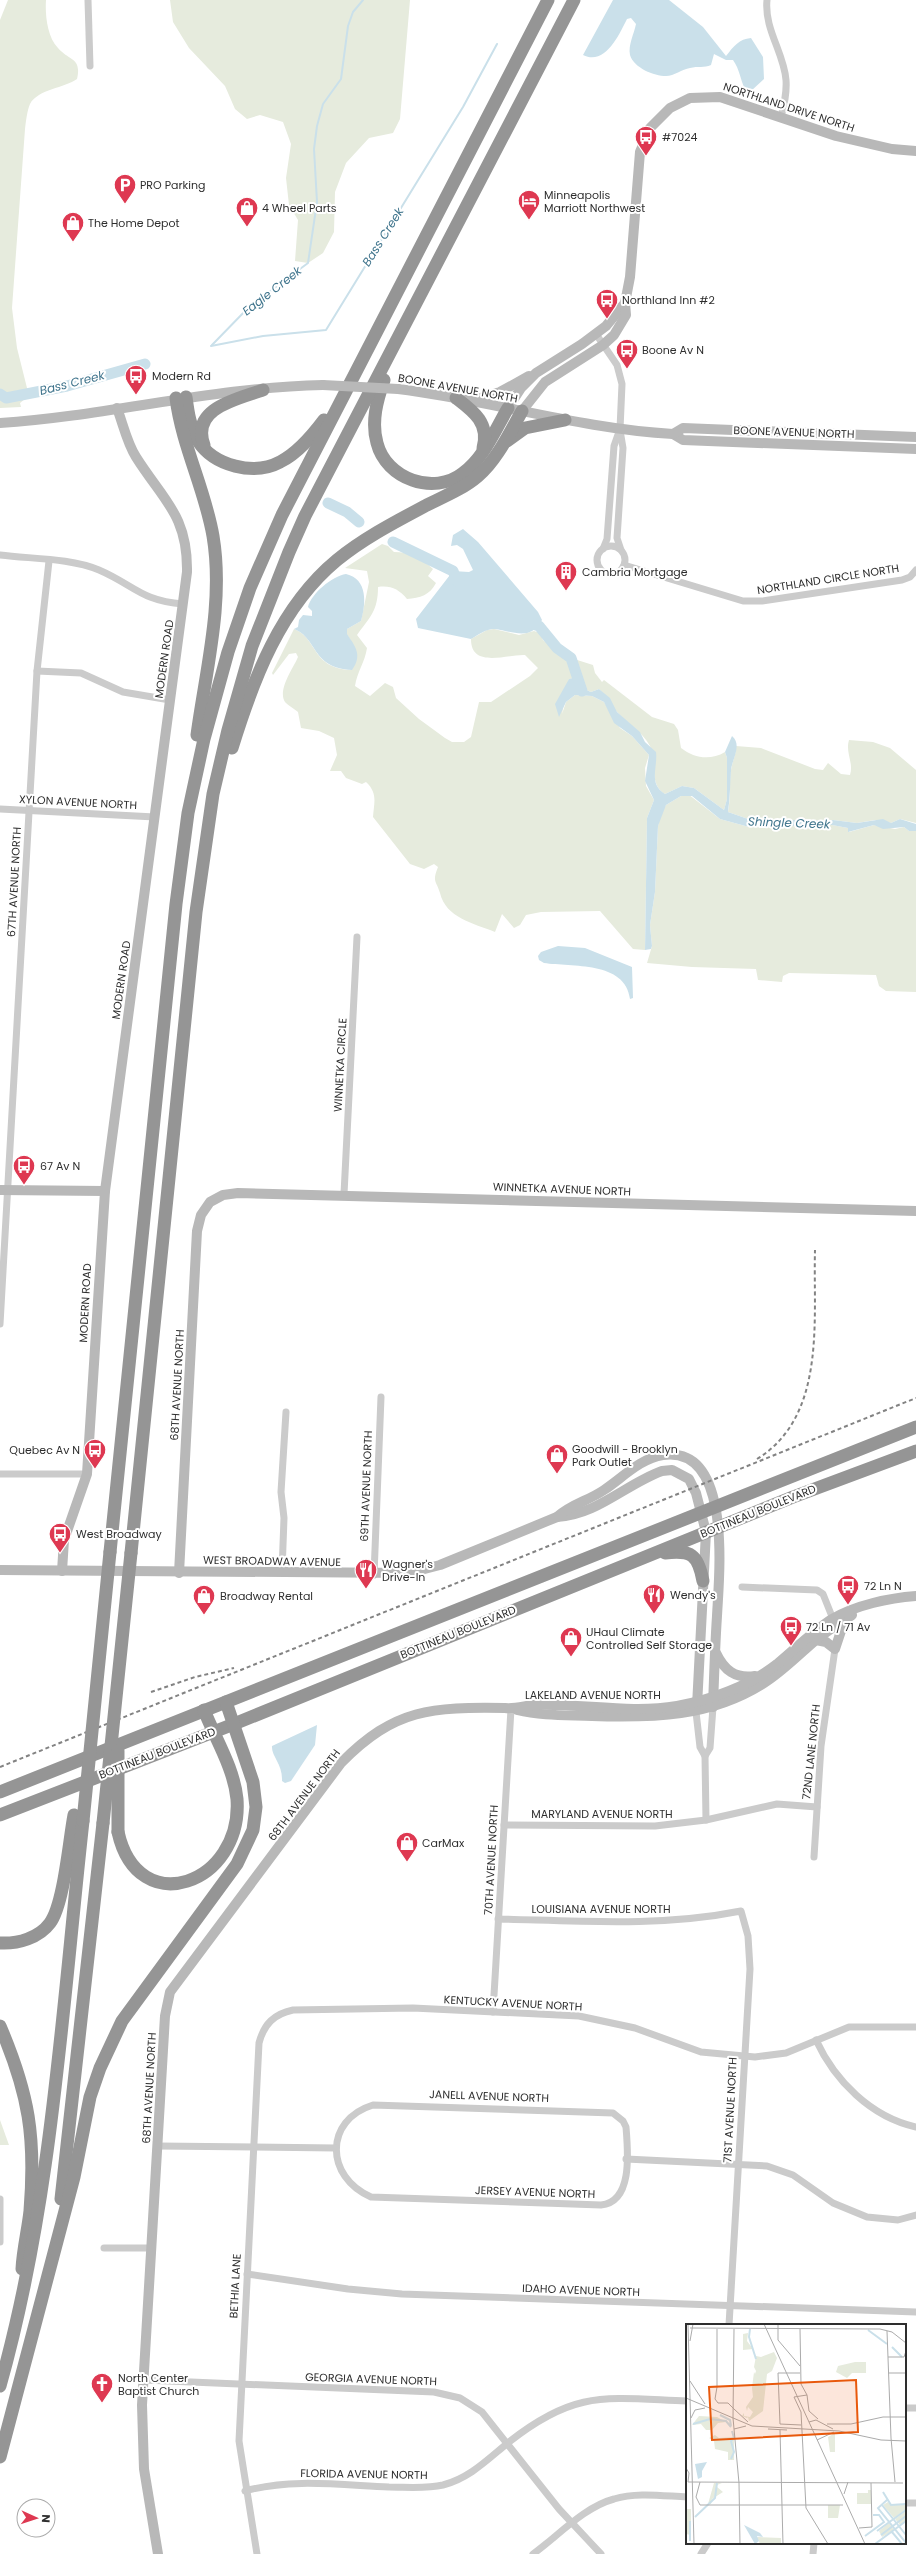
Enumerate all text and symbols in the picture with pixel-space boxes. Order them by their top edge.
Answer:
street label: NORTHLAND DRIVE NORTH [721,78,857,136]
bus stop icon: #7024 [633,124,659,157]
place label: #7024 [662,129,697,145]
parking icon: PRO Parking [112,172,138,205]
place label: PRO Parking [140,177,205,193]
place label: Minneapolis Marriott Northwest [544,187,645,216]
hotel icon: Minneapolis Marriott Northwest [516,188,542,221]
shop icon: 4 Wheel Parts [234,195,260,228]
place label: 4 Wheel Parts [262,200,337,216]
water label: Bass Creek [358,203,408,269]
shop icon: The Home Depot [60,210,86,243]
place label: The Home Depot [88,215,180,231]
water label: Eagle Creek [238,262,306,319]
bus stop icon: Northland Inn #2 [594,287,620,320]
place label: Northland Inn #2 [622,292,715,308]
bus stop icon: Boone Av N [614,337,640,370]
place label: Boone Av N [642,342,704,358]
bus stop icon: Modern Rd [123,363,149,396]
water label: Bass Creek [38,366,107,399]
place label: Modern Rd [152,368,211,384]
street label: BOONE AVENUE NORTH [397,370,519,406]
street label: BOONE AVENUE NORTH [733,422,855,442]
building icon: Cambria Mortgage [553,559,579,592]
street label: NORTHLAND CIRCLE NORTH [756,560,900,598]
place label: Cambria Mortgage [582,564,688,580]
street label: MODERN ROAD [151,618,177,699]
street label: XYLON AVENUE NORTH [19,791,137,813]
water label: Shingle Creek [748,813,831,832]
street label: 67TH AVENUE NORTH [3,826,25,938]
street label: MODERN ROAD [108,939,134,1020]
street label: WINNETKA CIRCLE [330,1018,350,1112]
bus stop icon: 67 Av N [11,1153,37,1186]
place label: 67 Av N [40,1158,80,1174]
street label: WINNETKA AVENUE NORTH [493,1179,631,1199]
street label: MODERN ROAD [75,1263,95,1343]
street label: 68TH AVENUE NORTH [166,1329,188,1441]
street label: 69TH AVENUE NORTH [356,1430,376,1542]
bus stop icon: Quebec Av N [82,1437,108,1470]
place label: Goodwill - Brooklyn Park Outlet [572,1441,678,1470]
place label: Quebec Av N [9,1442,80,1458]
shop icon: Goodwill - Brooklyn Park Outlet [544,1442,570,1475]
street label: BOTTINEAU BOULEVARD [698,1480,819,1542]
bus stop icon: West Broadway [47,1521,73,1554]
place label: West Broadway [76,1526,162,1542]
street label: WEST BROADWAY AVENUE [203,1552,341,1570]
place label: Wagner's Drive-In [382,1556,433,1585]
restaurant icon: Wagner's Drive-In [353,1557,379,1590]
bus stop icon: 72 Ln N [835,1573,861,1606]
place label: 72 Ln N [864,1578,902,1594]
restaurant icon: Wendy's [641,1582,667,1615]
shop icon: Broadway Rental [191,1583,217,1616]
place label: Wendy's [670,1587,716,1603]
place label: Broadway Rental [220,1588,313,1604]
street label: BOTTINEAU BOULEVARD [398,1601,519,1663]
bus stop icon: 72 Ln / 71 Av [778,1614,804,1647]
place label: 72 Ln / 71 Av [806,1619,871,1635]
place label: UHaul Climate Controlled Self Storage [586,1624,712,1653]
shop icon: UHaul Climate Controlled Self Storage [558,1625,584,1658]
street label: LAKELAND AVENUE NORTH [525,1687,661,1703]
street label: 72ND LANE NORTH [798,1703,824,1801]
street label: BOTTINEAU BOULEVARD [96,1723,218,1783]
street label: 68TH AVENUE NORTH [264,1746,344,1844]
street label: 70TH AVENUE NORTH [480,1805,502,1915]
street label: MARYLAND AVENUE NORTH [531,1806,673,1822]
shop icon: CarMax [394,1830,420,1863]
place label: CarMax [422,1835,465,1851]
street label: LOUISIANA AVENUE NORTH [531,1901,671,1917]
street label: KENTUCKY AVENUE NORTH [443,1991,583,2015]
street label: 68TH AVENUE NORTH [138,2032,160,2144]
street label: 71ST AVENUE NORTH [719,2057,741,2163]
street label: JANELL AVENUE NORTH [429,2086,549,2106]
street label: JERSEY AVENUE NORTH [475,2182,595,2202]
street label: BETHIA LANE [225,2253,245,2319]
street label: IDAHO AVENUE NORTH [522,2280,640,2300]
inset map [686,2324,906,2544]
street label: GEORGIA AVENUE NORTH [305,2369,437,2389]
place label: North Center Baptist Church [118,2370,199,2399]
church icon: North Center Baptist Church [89,2371,115,2404]
street label: FLORIDA AVENUE NORTH [300,2465,428,2483]
north arrow [16,2498,56,2538]
text: N [38,2514,54,2523]

